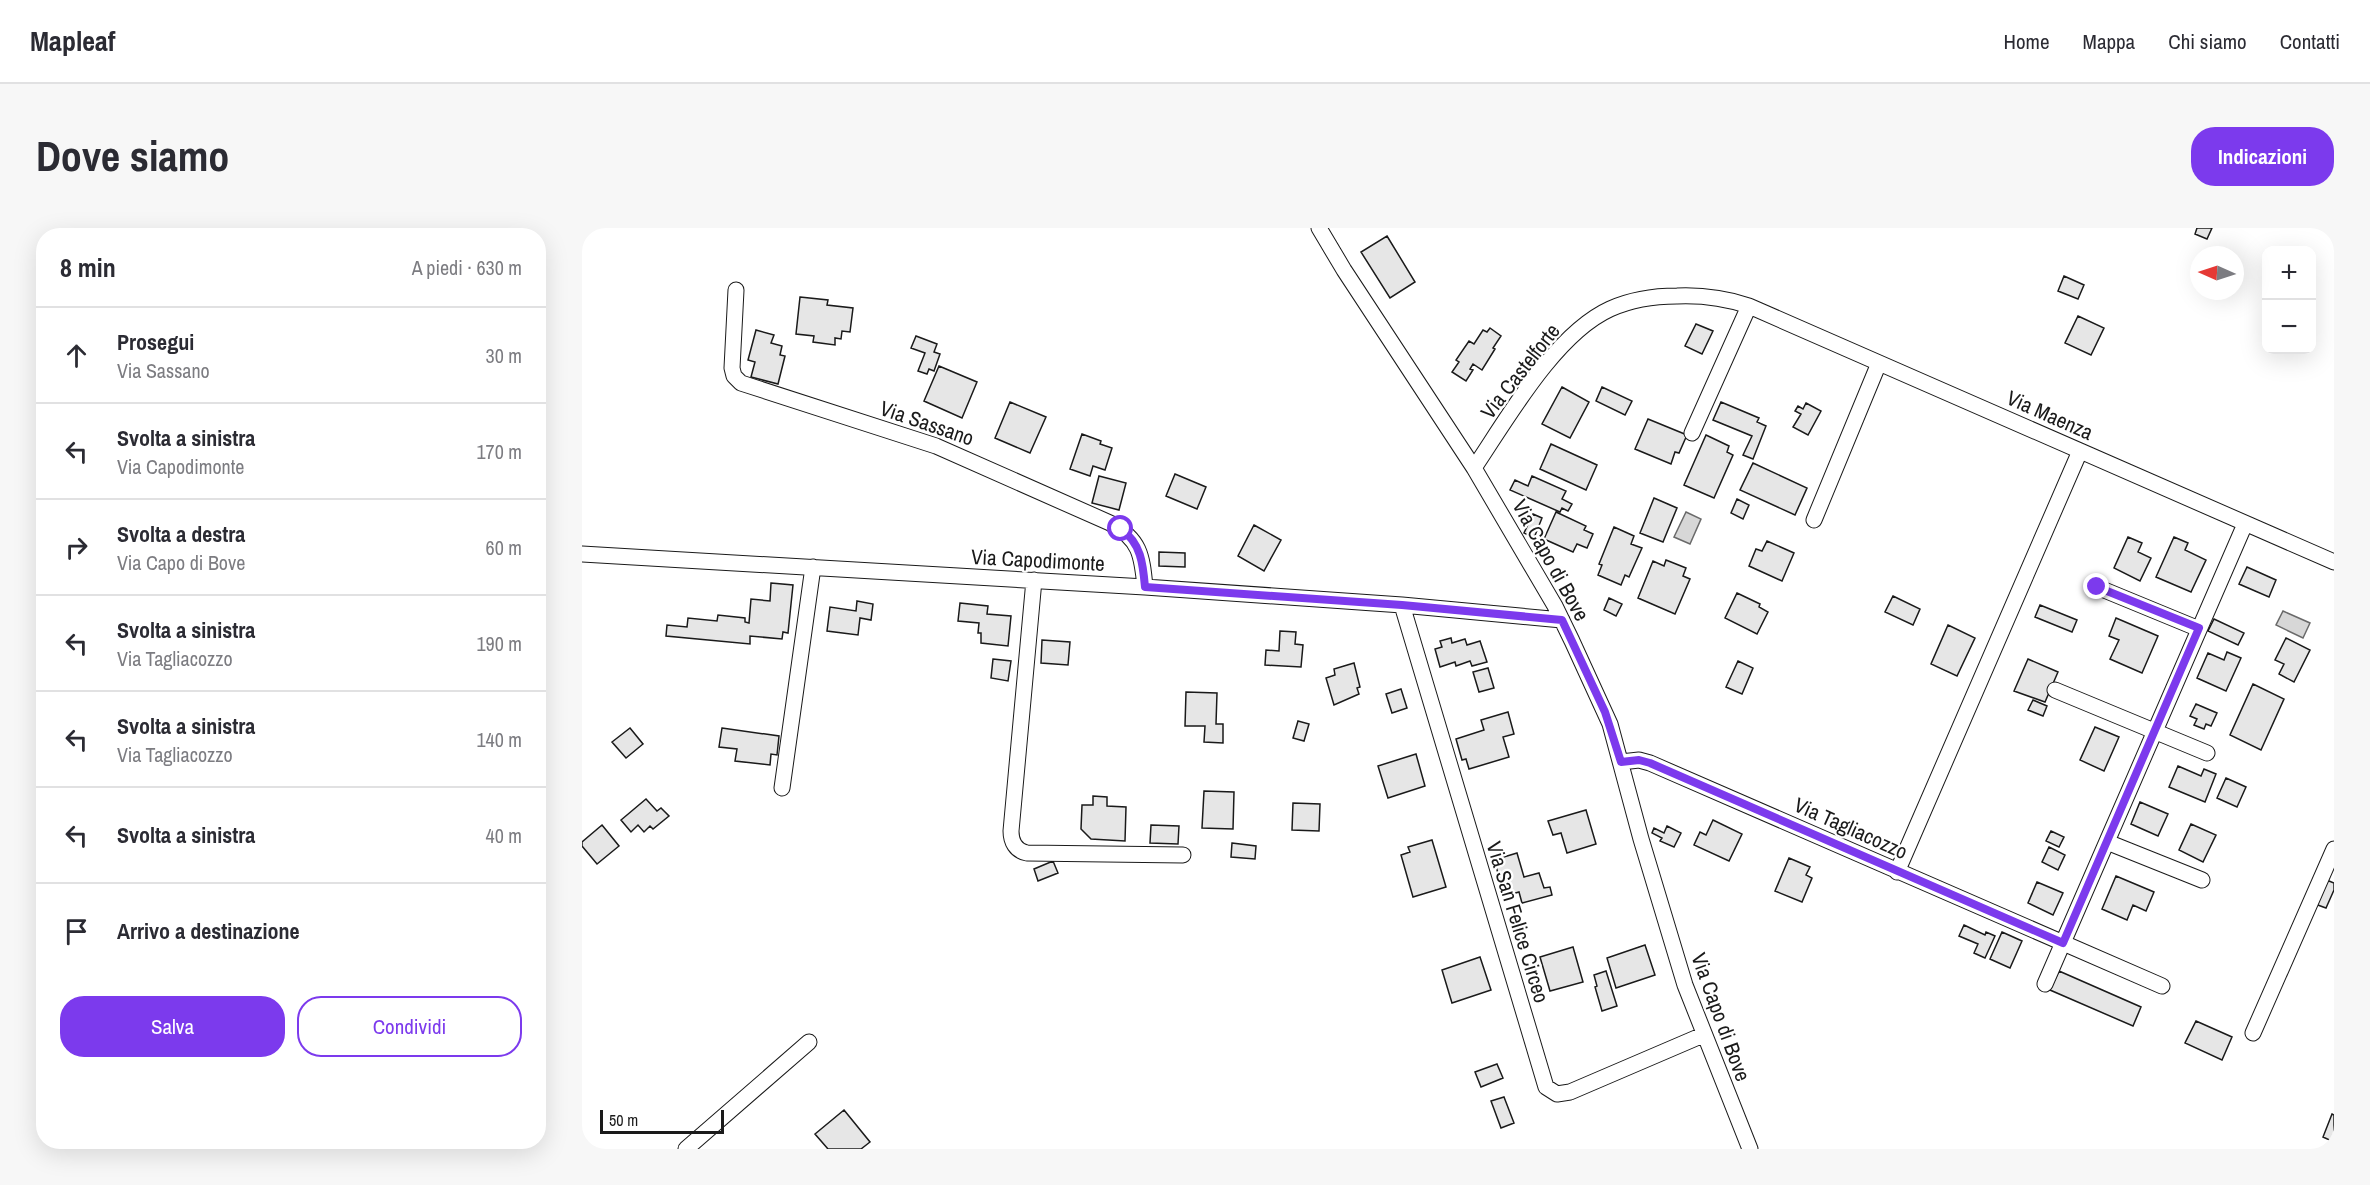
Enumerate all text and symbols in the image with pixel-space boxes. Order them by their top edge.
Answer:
text: Mapleaf [30,22,115,60]
text: Home [2004,27,2050,56]
text: Mappa [2083,27,2135,56]
text: Chi siamo [2168,27,2247,56]
text: Contatti [2280,27,2340,56]
button: Indicazioni [2191,127,2334,186]
text: Dove siamo [36,128,229,184]
north arrow [2190,246,2244,300]
map controls [2262,246,2316,354]
button: + [2262,246,2316,300]
text: 8 min [60,250,116,285]
text: A piedi · 630 m [412,254,522,281]
button: − [2262,300,2316,354]
street label: Via Castelforte [1474,317,1566,425]
text: Prosegui [117,327,194,357]
icon: ahead [60,339,93,372]
text: 30 m [486,342,522,369]
text: Via Sassano [117,357,210,384]
street label: Via Maenza [2002,383,2098,447]
street label: Via Sassano [876,393,978,453]
text: Svolta a sinistra [117,423,255,453]
icon: left [60,435,93,468]
text: 170 m [476,438,522,465]
text: Via Capodimonte [117,453,244,480]
street label: Via Capo di Bove [1506,494,1596,626]
route start [1107,515,1133,541]
text: Svolta a destra [117,519,245,549]
icon: right [60,531,93,564]
text: 60 m [486,534,522,561]
street label: Via Capodimonte [970,542,1106,578]
text: Via Capo di Bove [117,549,245,576]
route end [2083,573,2109,599]
text: Svolta a sinistra [117,615,255,645]
icon: left [60,627,93,660]
text: 190 m [476,630,522,657]
text: Via Tagliacozzo [117,645,233,672]
text: Svolta a sinistra [117,711,255,741]
icon: left [60,723,93,756]
text: 140 m [476,726,522,753]
text: Via Tagliacozzo [117,741,233,768]
street label: Via Tagliacozzo [1790,790,1912,866]
icon: left [60,819,93,852]
text: Svolta a sinistra [117,820,255,850]
text: 40 m [486,822,522,849]
street label: Via San Felice Circeo [1480,838,1556,1006]
icon: arrive [60,915,93,948]
text: Arrivo a destinazione [117,916,299,946]
street label: Via Capo di Bove [1684,949,1758,1085]
button: Salva [60,996,285,1057]
button: Condividi [297,996,522,1057]
scale bar [600,1107,724,1134]
text: 50 m [609,1109,638,1131]

